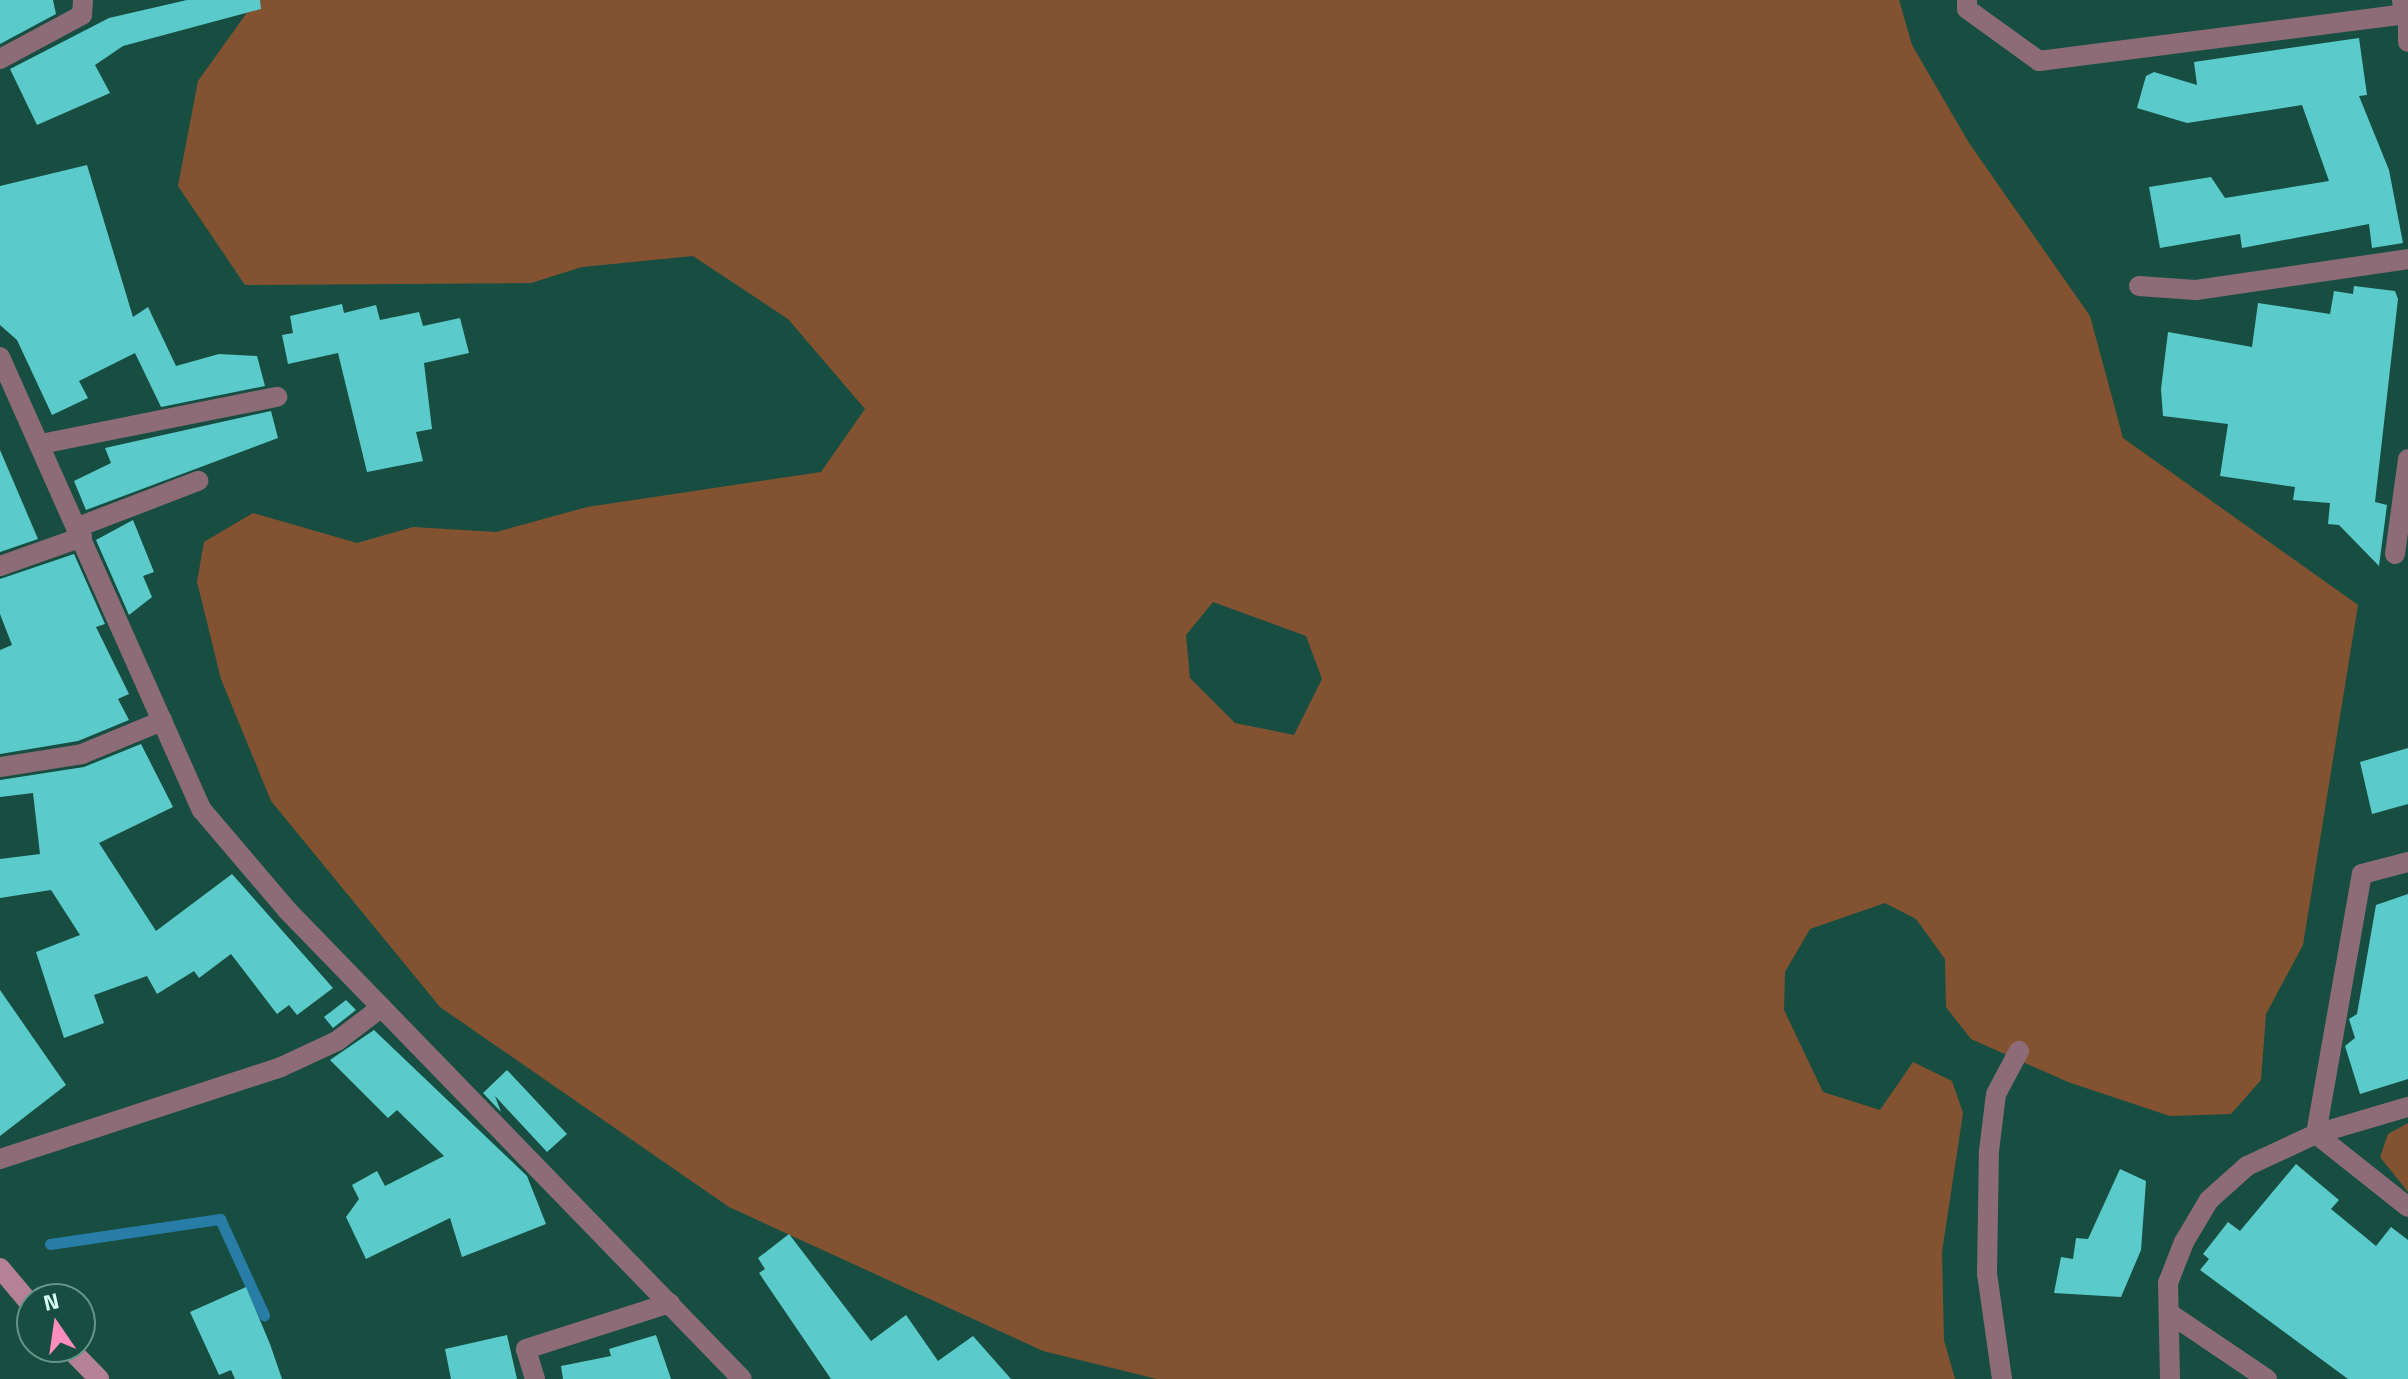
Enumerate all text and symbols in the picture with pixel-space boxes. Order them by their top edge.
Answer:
north arrow [16,1283,96,1363]
text: N [40,1283,62,1320]

